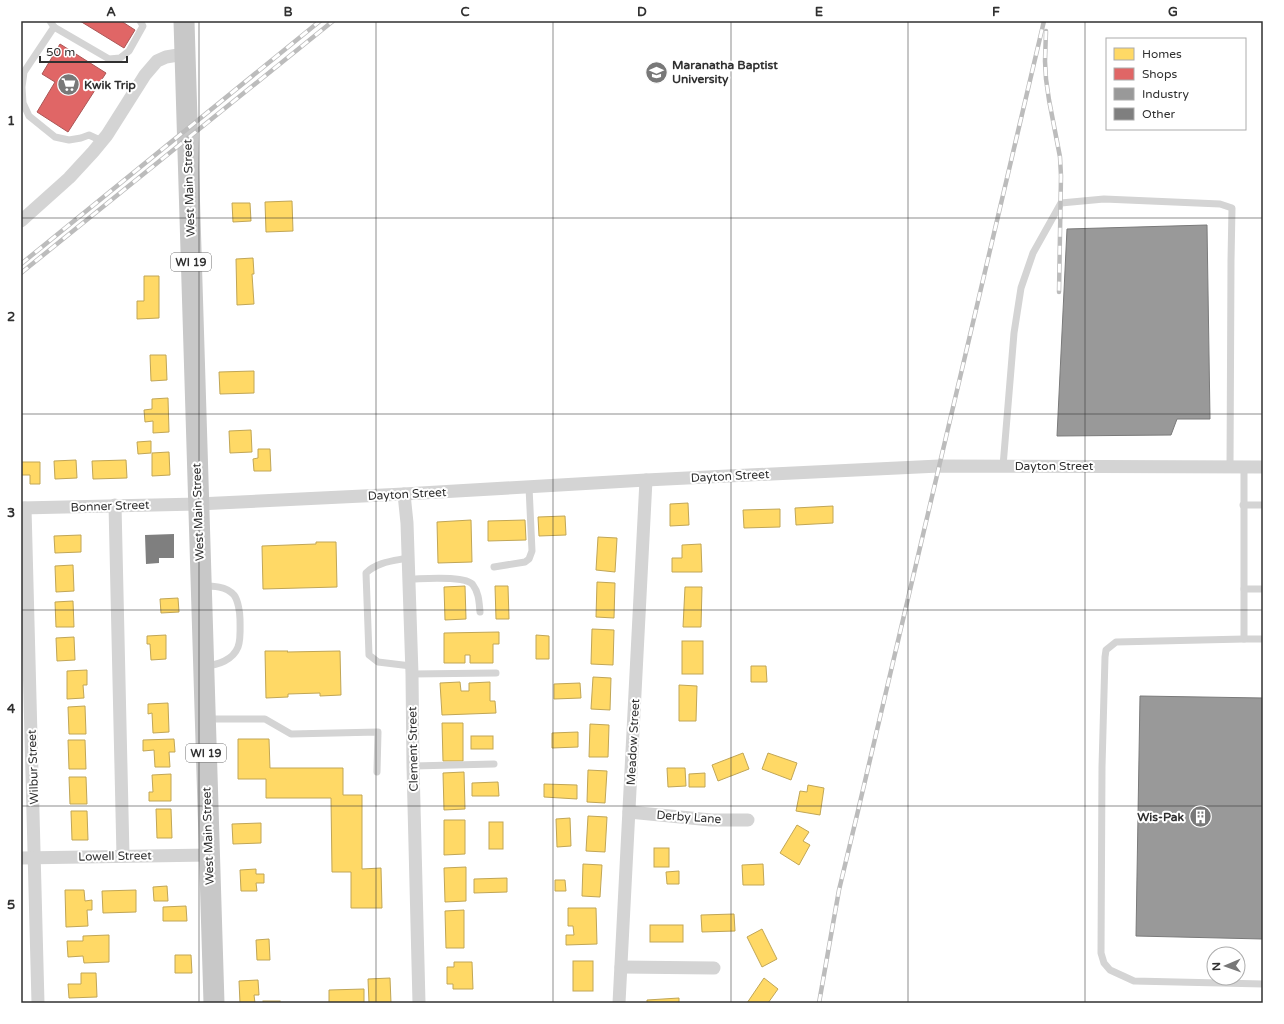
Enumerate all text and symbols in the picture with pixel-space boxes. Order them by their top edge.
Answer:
text: A [106,4,116,20]
text: B [283,4,293,20]
text: C [460,4,470,20]
text: D [637,4,647,20]
text: E [815,4,823,20]
text: F [992,4,1000,20]
text: G [1168,4,1178,20]
scale bar [40,38,127,64]
legend [1106,38,1246,130]
text: 50 m [46,45,75,59]
text: Homes [1142,47,1182,61]
place label: Maranatha Baptist University [672,58,778,87]
school or university icon: Maranatha Baptist University [644,59,670,85]
text: Shops [1142,67,1177,81]
supermarket icon: Kwik Trip [56,72,82,98]
place label: Kwik Trip [84,78,136,93]
text: Industry [1142,87,1189,101]
text: Other [1142,107,1175,121]
text: 1 [7,113,15,129]
street label: West Main Street [180,138,198,237]
road number: WI 19 [171,253,211,271]
text: 2 [7,309,15,325]
street label: Dayton Street [1015,459,1094,473]
street label: West Main Street [189,462,207,561]
street label: Dayton Street [690,467,770,485]
street label: Dayton Street [367,485,447,503]
street label: Bonner Street [70,498,150,514]
text: 3 [7,505,15,521]
street label: Meadow Street [624,698,642,786]
text: 4 [7,701,16,717]
street label: Clement Street [405,706,421,792]
street label: Wilbur Street [25,729,41,805]
road number: WI 19 [186,744,226,762]
street label: West Main Street [199,786,217,885]
building icon: Wis-Pak [1187,804,1213,830]
street label: Derby Lane [656,808,722,826]
place label: Wis-Pak [1137,810,1184,824]
street label: Lowell Street [78,848,152,864]
text: 5 [7,897,15,913]
north arrow [1206,946,1246,986]
text: N [1210,962,1223,971]

